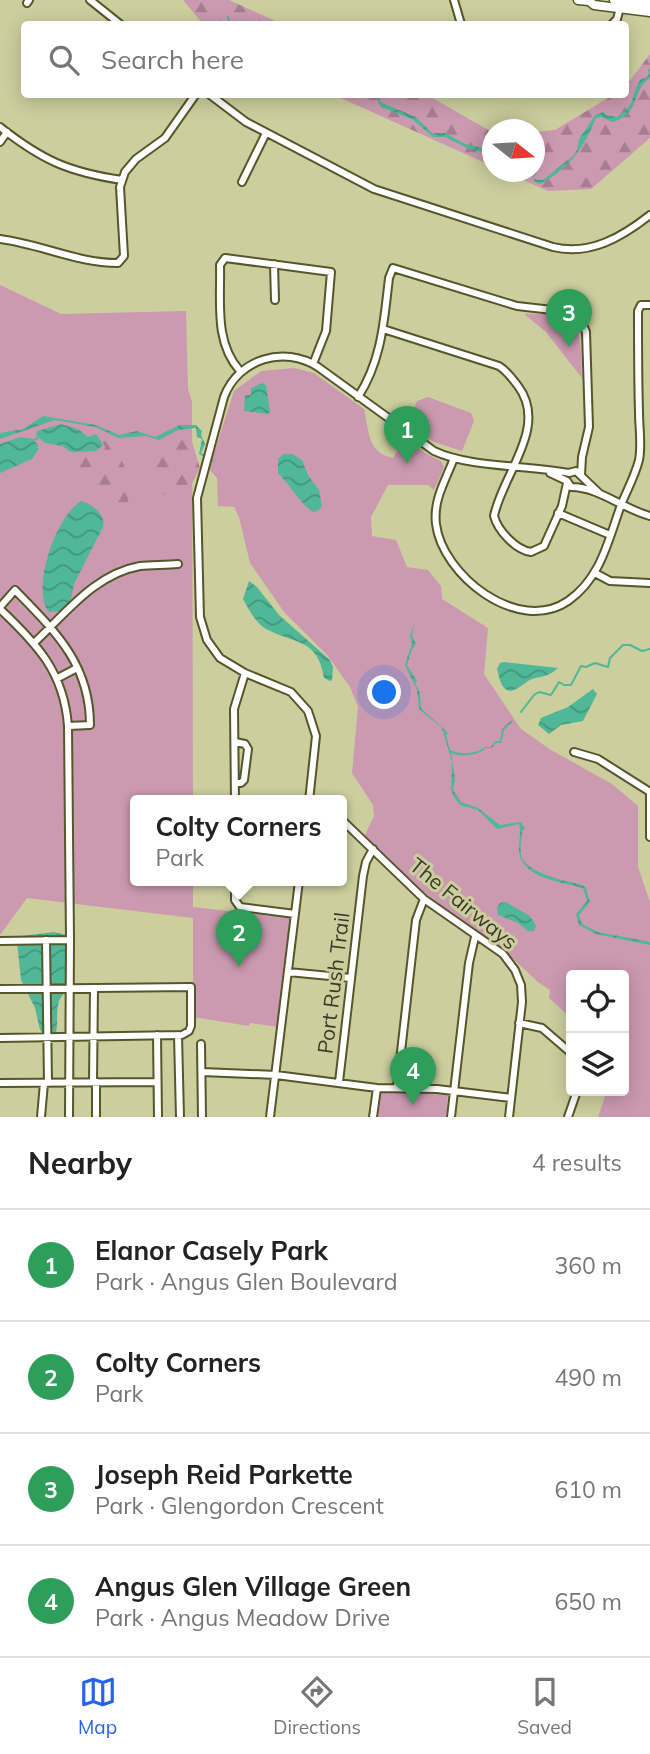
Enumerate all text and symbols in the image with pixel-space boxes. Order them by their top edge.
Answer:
search box [21,21,629,98]
icon: search [45,41,83,79]
text: Search here [101,43,244,76]
north arrow [482,119,545,182]
pin: 3 [546,289,592,347]
pin: 1 [384,406,430,464]
your location [367,675,401,709]
popup [130,795,347,886]
text: Colty Corners [156,810,321,843]
text: Park [156,843,204,872]
street label: The Fairways [405,852,523,954]
pin: 2 [216,909,262,967]
street label: Port Rush Trail [311,911,355,1055]
map controls [566,970,629,1096]
button: locate [566,970,629,1033]
button: layers [566,1033,629,1096]
pin: 4 [390,1047,436,1105]
text: Nearby [28,1144,132,1182]
text: 4 results [532,1148,622,1177]
text: Elanor Casely Park [95,1234,328,1267]
text: 1 [44,1251,58,1280]
text: 360 m [554,1251,622,1280]
text: Park · Angus Glen Boulevard [95,1267,398,1296]
text: Colty Corners [95,1346,261,1379]
text: 2 [44,1363,58,1392]
text: 490 m [554,1363,622,1392]
text: Park [95,1379,143,1408]
text: Joseph Reid Parkette [95,1458,353,1491]
text: 3 [44,1475,58,1504]
text: 610 m [554,1475,622,1504]
text: Park · Glengordon Crescent [95,1491,384,1520]
text: Angus Glen Village Green [95,1570,411,1603]
text: 4 [44,1587,58,1616]
text: 650 m [554,1587,622,1616]
text: Park · Angus Meadow Drive [95,1603,390,1632]
tab: Map [78,1673,117,1739]
tab: Directions [273,1673,361,1739]
tab: Saved [517,1673,572,1739]

